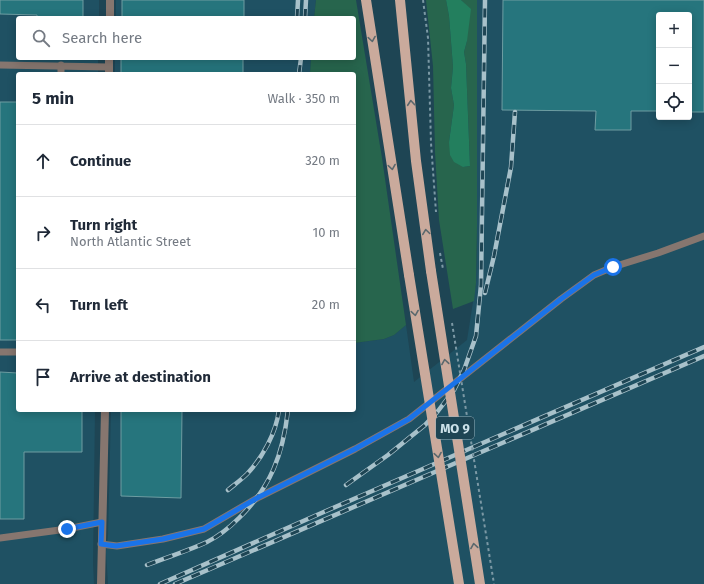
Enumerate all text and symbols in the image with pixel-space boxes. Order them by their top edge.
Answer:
map controls [656,12,692,120]
button: + [656,12,692,48]
search box [16,16,356,60]
icon: search [30,27,52,49]
text: Search here [62,29,142,47]
one-way arrow [367,35,376,42]
button: − [656,48,692,84]
button: locate [656,84,692,120]
text: 5 min [32,88,74,109]
text: Walk · 350 m [267,91,340,106]
one-way arrow [406,100,415,106]
icon: ahead [32,150,54,172]
text: Continue [70,152,131,170]
text: 320 m [305,153,340,168]
one-way arrow [387,164,396,170]
text: Turn right [70,216,137,234]
icon: right [32,222,54,244]
text: 10 m [313,225,340,240]
one-way arrow [422,229,431,236]
text: North Atlantic Street [70,234,191,249]
route start [604,258,622,276]
icon: left [32,294,54,316]
text: Turn left [70,296,128,314]
text: 20 m [312,297,340,312]
one-way arrow [410,310,419,316]
one-way arrow [441,359,450,365]
icon: arrive [32,366,54,388]
text: Arrive at destination [70,368,211,386]
road number: MO 9 [436,417,474,439]
one-way arrow [433,452,442,459]
route end [58,520,76,538]
one-way arrow [470,542,478,549]

